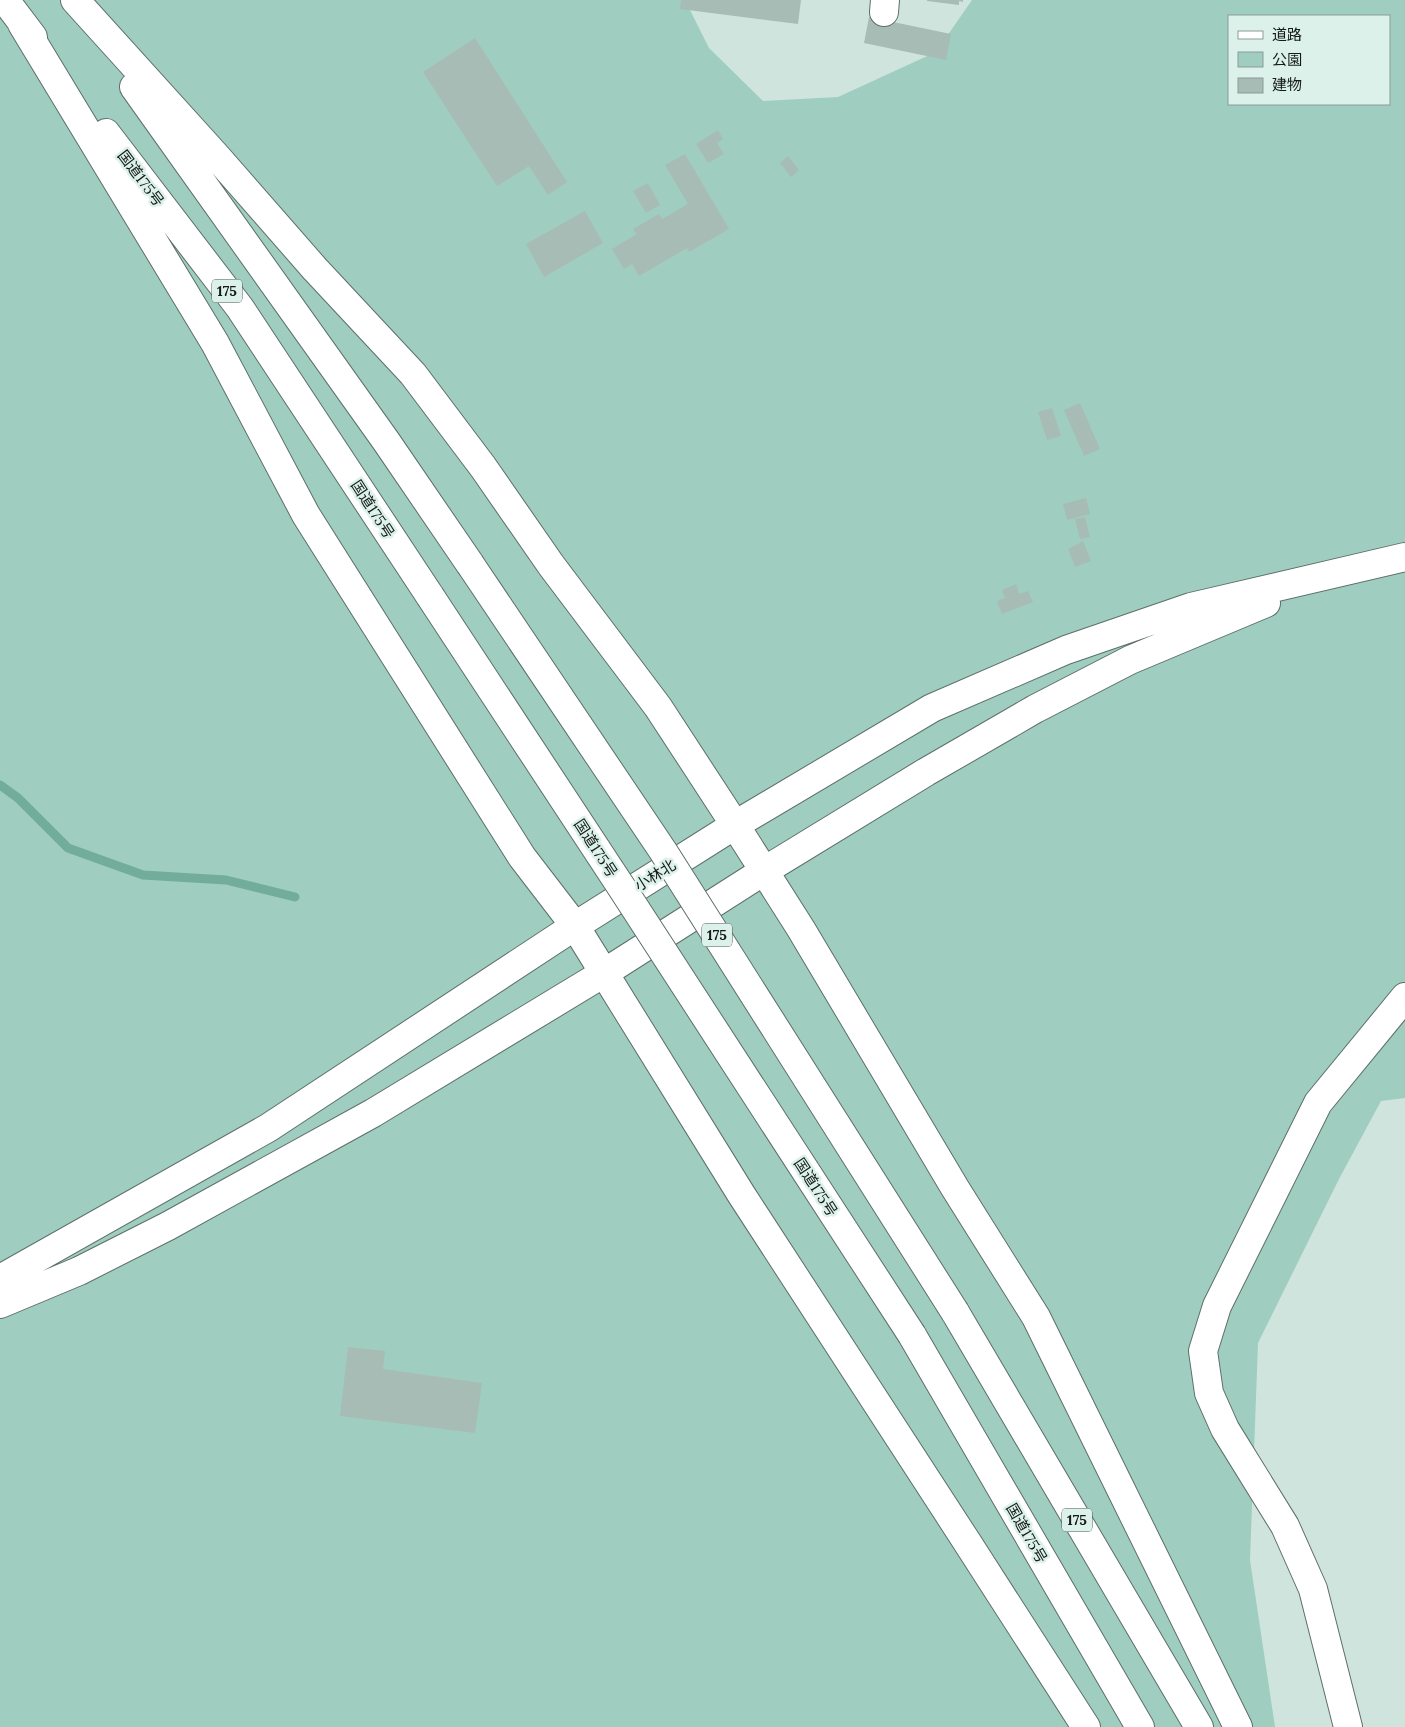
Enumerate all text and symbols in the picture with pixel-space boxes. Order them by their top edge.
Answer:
legend [1228,15,1390,105]
text: 道路 [1272,25,1302,44]
text: 公園 [1272,50,1302,69]
text: 建物 [1272,75,1302,94]
street label: 国道175号 [114,146,168,210]
road number: 175 [212,280,242,302]
street label: 国道175号 [347,476,399,542]
street label: 国道175号 [570,815,622,881]
street label: 小林北 [631,855,679,895]
road number: 175 [702,924,732,946]
street label: 国道175号 [790,1154,842,1220]
street label: 国道175号 [1002,1500,1052,1566]
road number: 175 [1062,1508,1092,1532]

